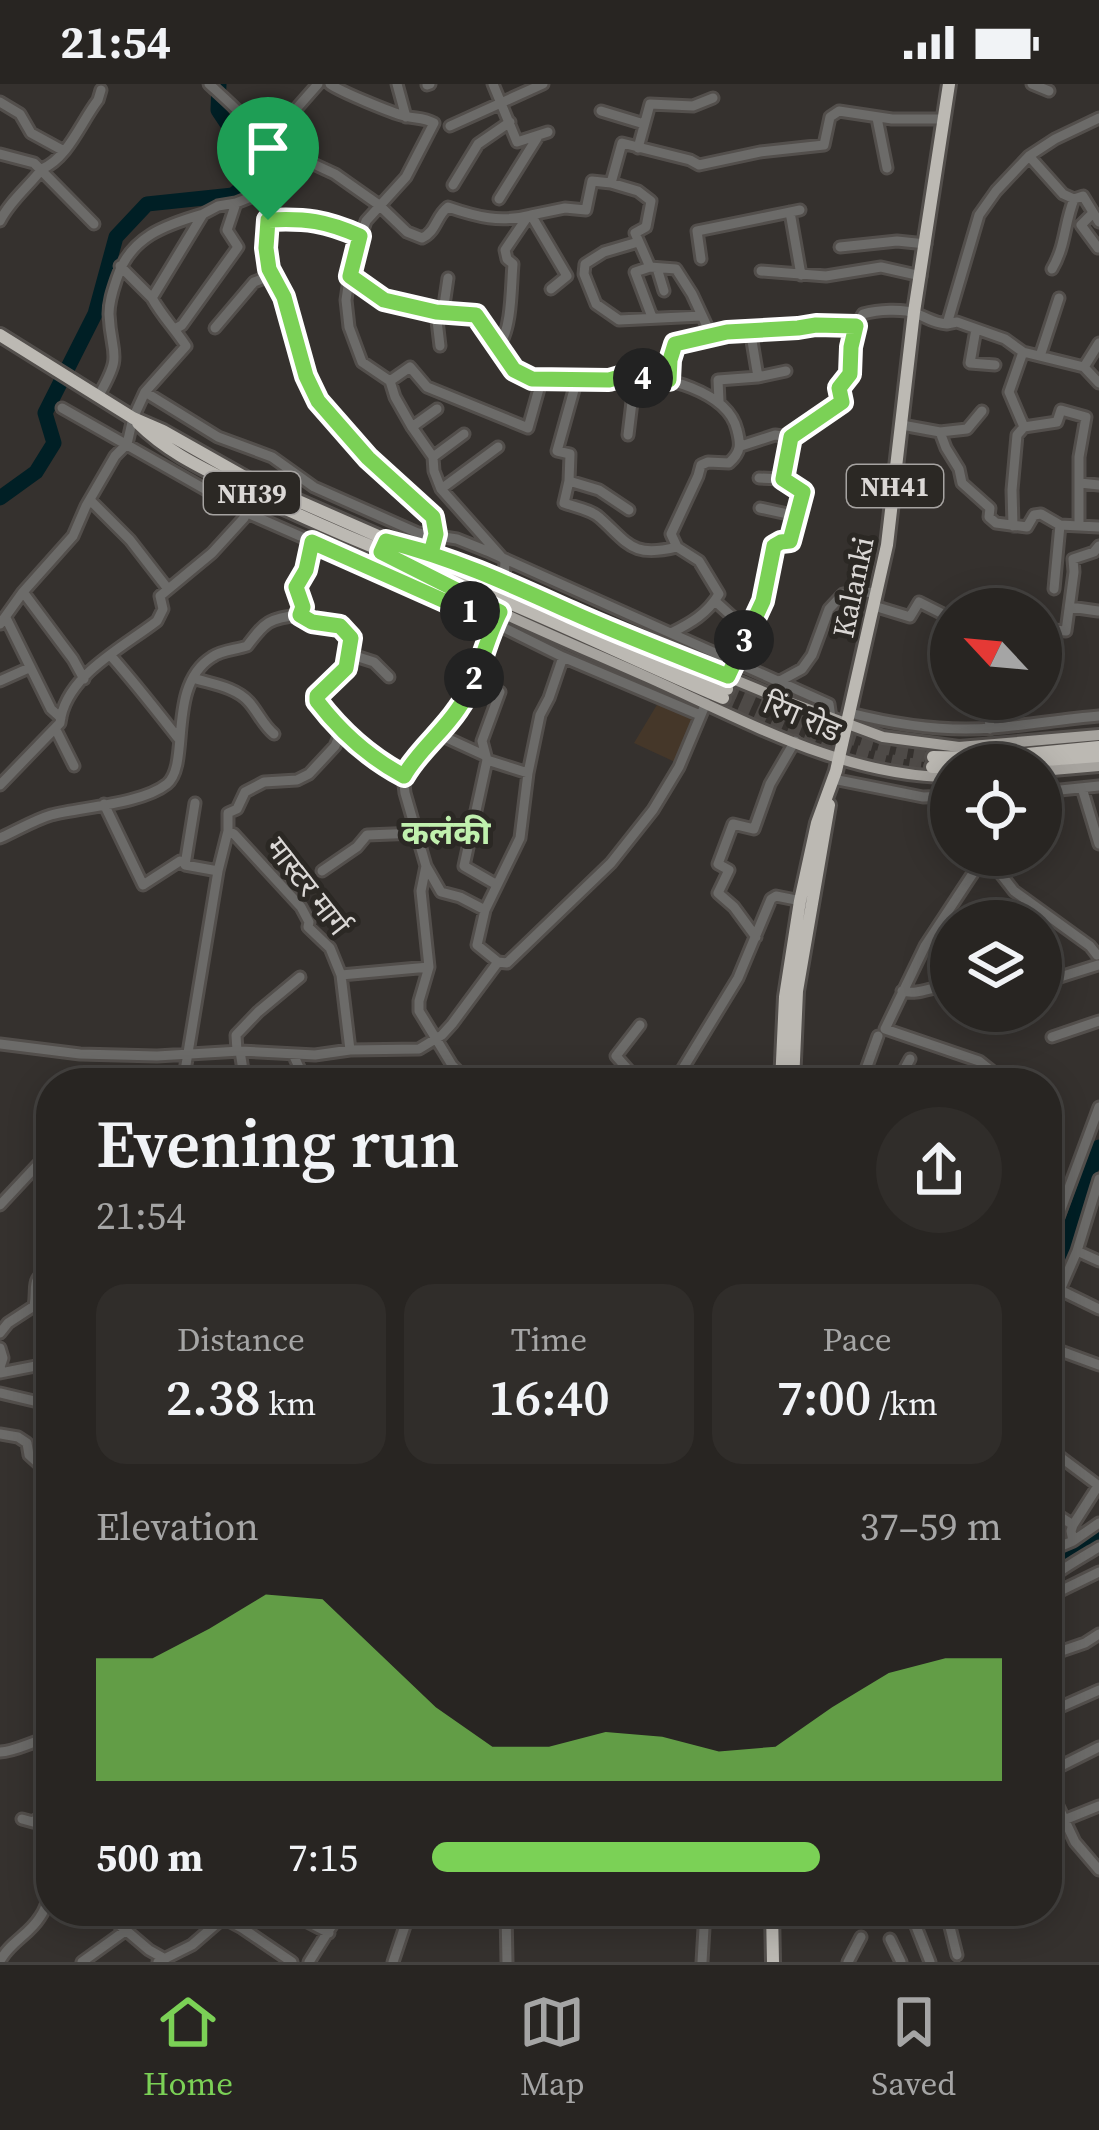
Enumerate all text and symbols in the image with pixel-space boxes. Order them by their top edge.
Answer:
text: 21:54 [60,11,171,73]
pin [217,97,319,220]
icon: arrive [235,115,301,181]
pin: 4 [613,348,673,408]
text: 4 [634,355,652,400]
road number: NH41 [847,465,943,507]
road number: NH39 [204,472,300,514]
street label: Kalanki [822,533,884,641]
pin: 1 [440,581,500,641]
text: 1 [461,588,479,633]
north arrow [930,588,1062,720]
map controls [930,588,1062,1032]
pin: 3 [714,610,774,670]
text: 3 [735,617,753,662]
pin: 2 [444,648,504,708]
text: 2 [465,655,483,700]
street label: रिंग रोड [757,682,848,752]
button: locate [930,744,1062,876]
district label: कलंकी [402,810,492,855]
street label: मास्टर मार्ग [257,828,360,945]
button: layers [930,900,1062,1032]
text: Evening run [96,1099,460,1189]
button: share [876,1107,1002,1233]
text: 21:54 [96,1189,186,1242]
text: Distance [177,1317,305,1362]
text: Time [511,1317,587,1362]
text: Pace [822,1317,892,1362]
text: 2.38 [166,1362,261,1432]
text: 16:40 [488,1362,610,1432]
text: 7:00 [776,1362,871,1432]
text: km [261,1381,316,1426]
text: /km [871,1381,938,1426]
text: Elevation [96,1500,259,1553]
text: 37–59 m [860,1500,1002,1553]
text: 500 m [96,1831,203,1884]
text: 7:15 [288,1831,358,1884]
tab: Home [143,1989,233,2106]
tab: Map [519,1989,585,2106]
tab: Saved [871,1989,956,2106]

